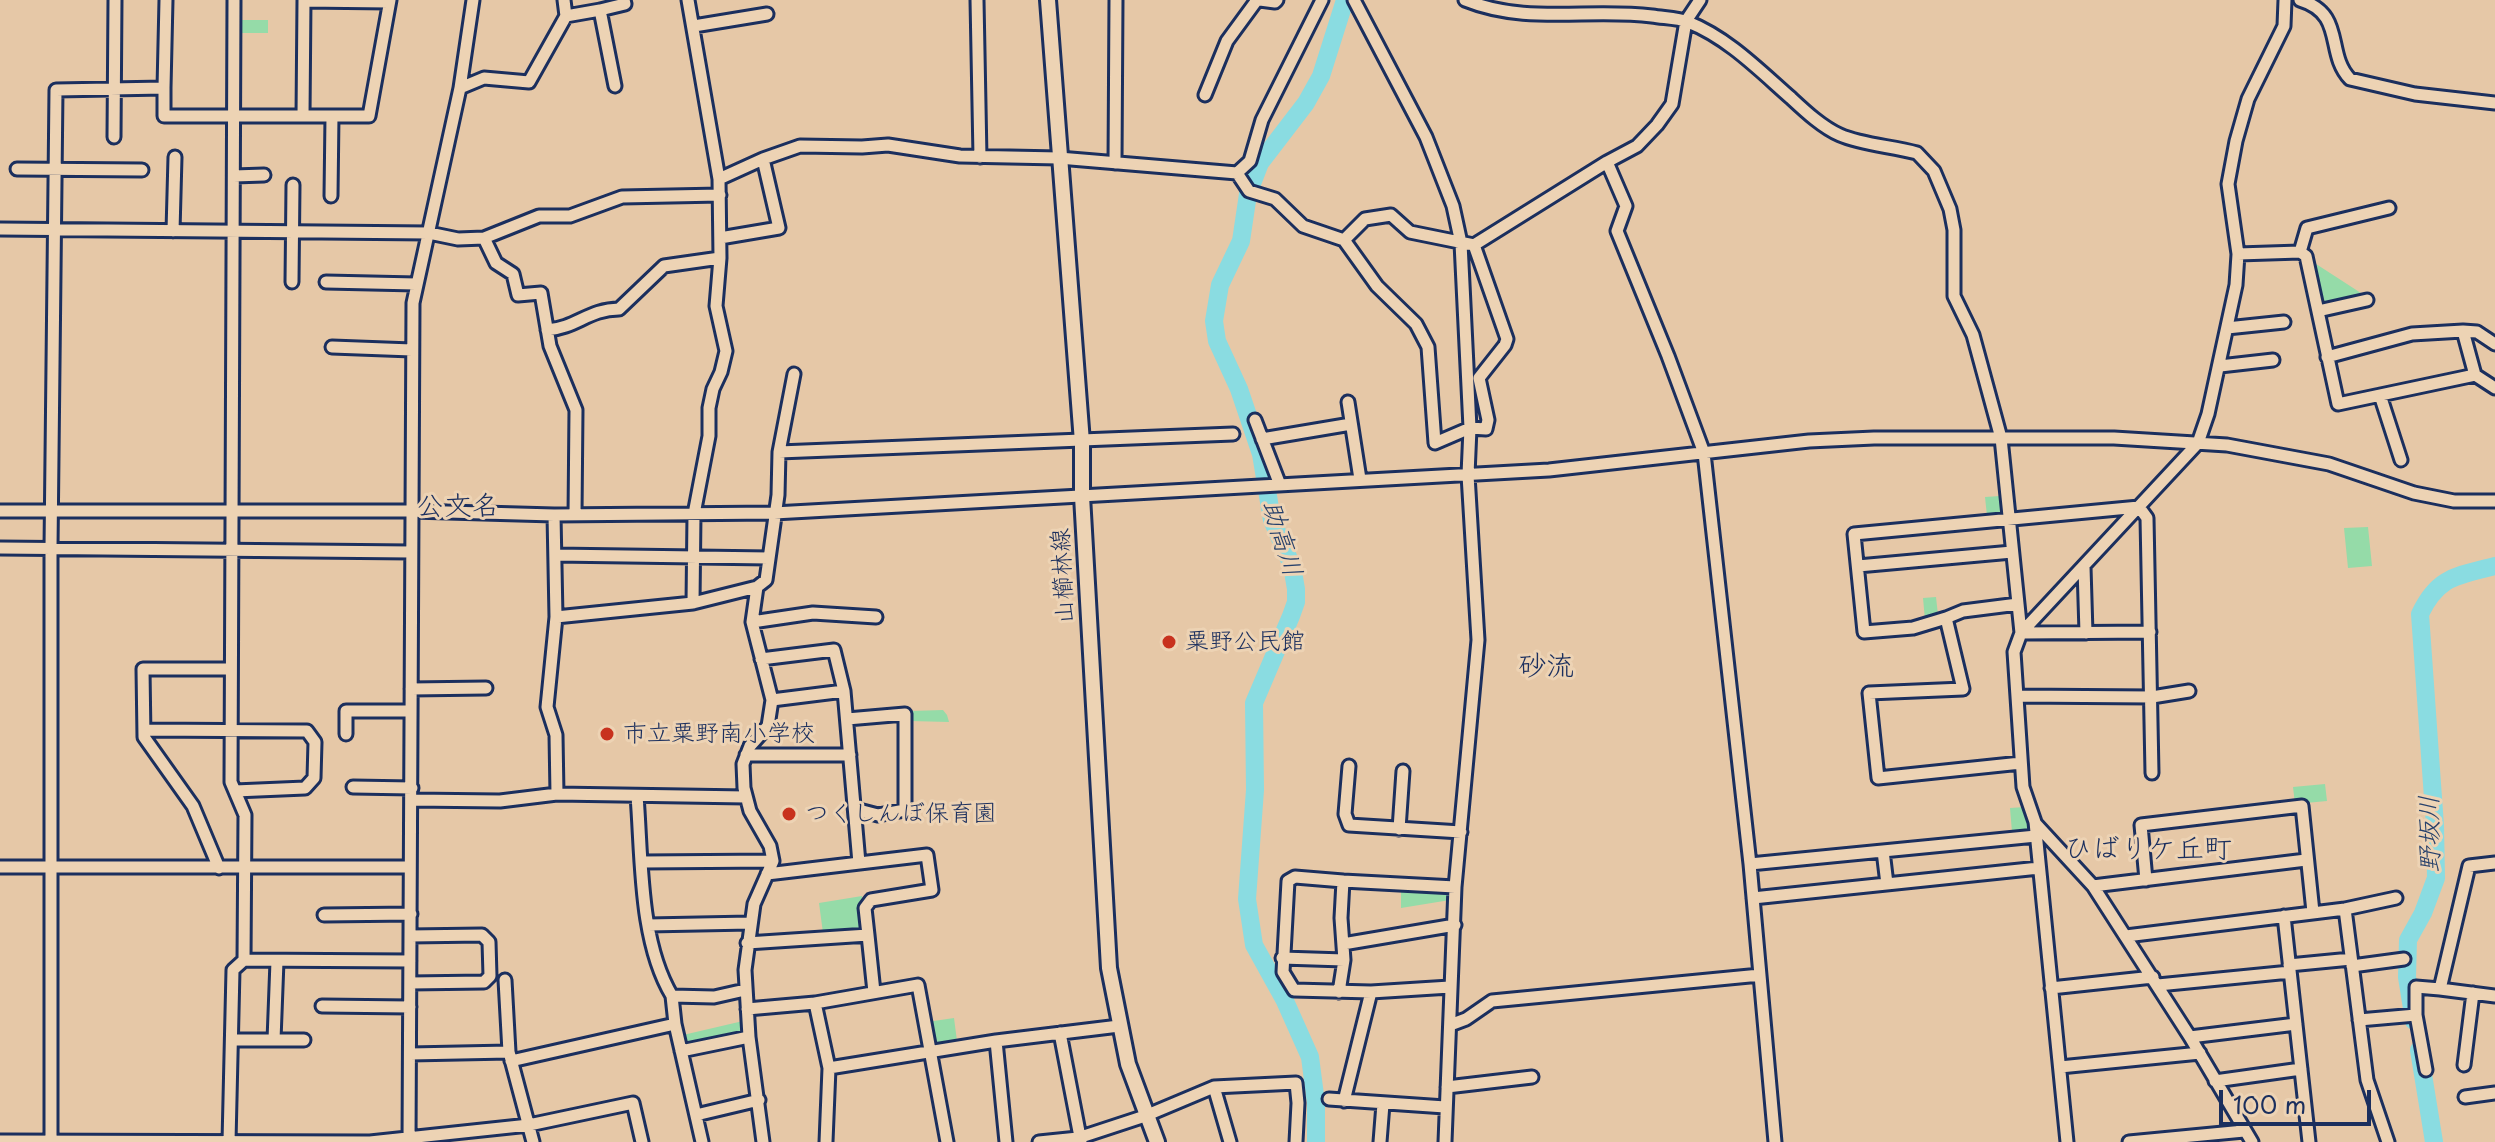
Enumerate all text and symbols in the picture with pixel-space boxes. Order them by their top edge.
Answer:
district label: 公文名 [416,490,500,524]
water label: 助高川 [1255,497,1307,581]
street label: 山櫛林線 [1047,527,1081,625]
place label: 粟野公民館 [1185,628,1305,656]
marker: 粟野公民館 [1160,633,1178,651]
district label: 砂流 [1518,650,1574,684]
place label: 市立粟野南小学校 [623,720,815,748]
marker: 市立粟野南小学校 [598,725,616,743]
water label: 野坂川 [2415,795,2447,873]
place label: つくしんぼ保育園 [805,800,997,828]
marker: つくしんぼ保育園 [780,805,798,823]
district label: ひばりケ丘町 [2064,833,2232,867]
scale bar [2223,1074,2375,1124]
text: 100 m [2233,1086,2306,1122]

